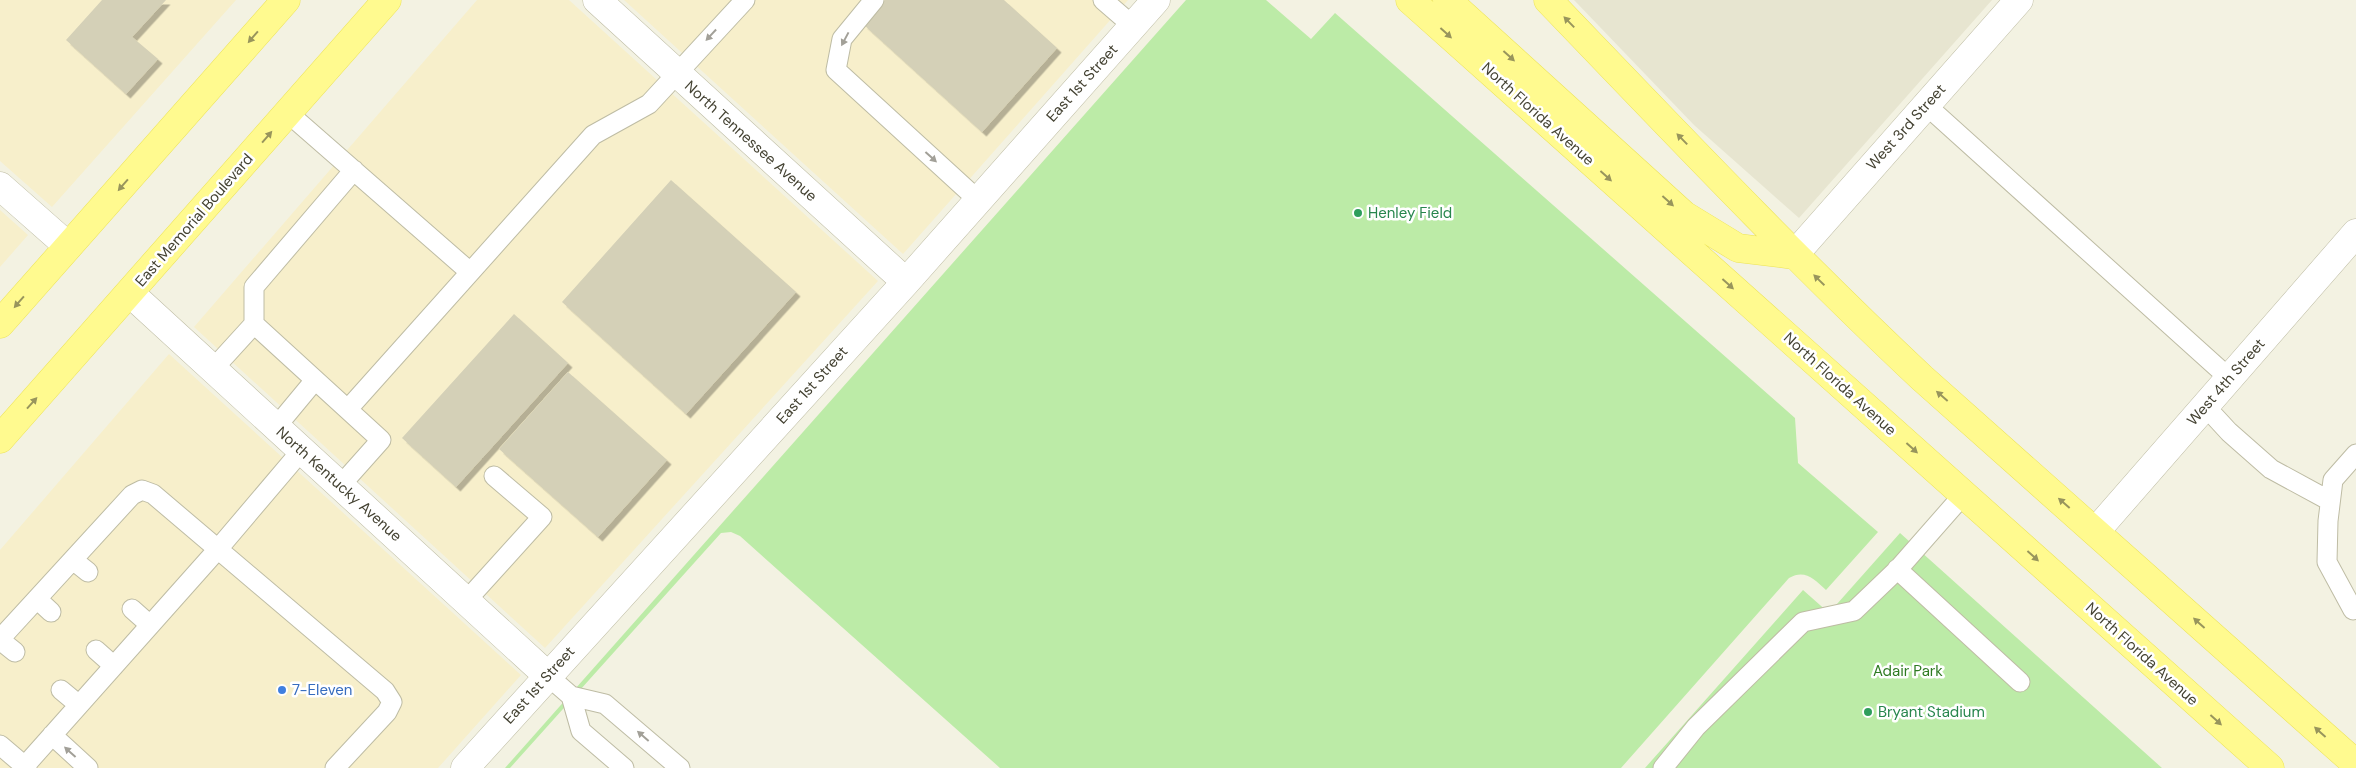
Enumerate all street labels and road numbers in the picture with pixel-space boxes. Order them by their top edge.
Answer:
street label: East 1st Street [1042,40,1122,126]
street label: North Florida Avenue [1477,58,1599,170]
street label: North Tennessee Avenue [681,76,821,206]
street label: West 3rd Street [1862,80,1950,174]
street label: East Memorial Boulevard [131,149,257,291]
street label: North Florida Avenue [1779,328,1901,440]
street label: West 4th Street [2183,334,2270,430]
street label: East 1st Street [772,342,852,428]
street label: North Kentucky Avenue [272,422,406,546]
street label: North Florida Avenue [2081,598,2203,710]
street label: East 1st Street [499,642,579,728]

